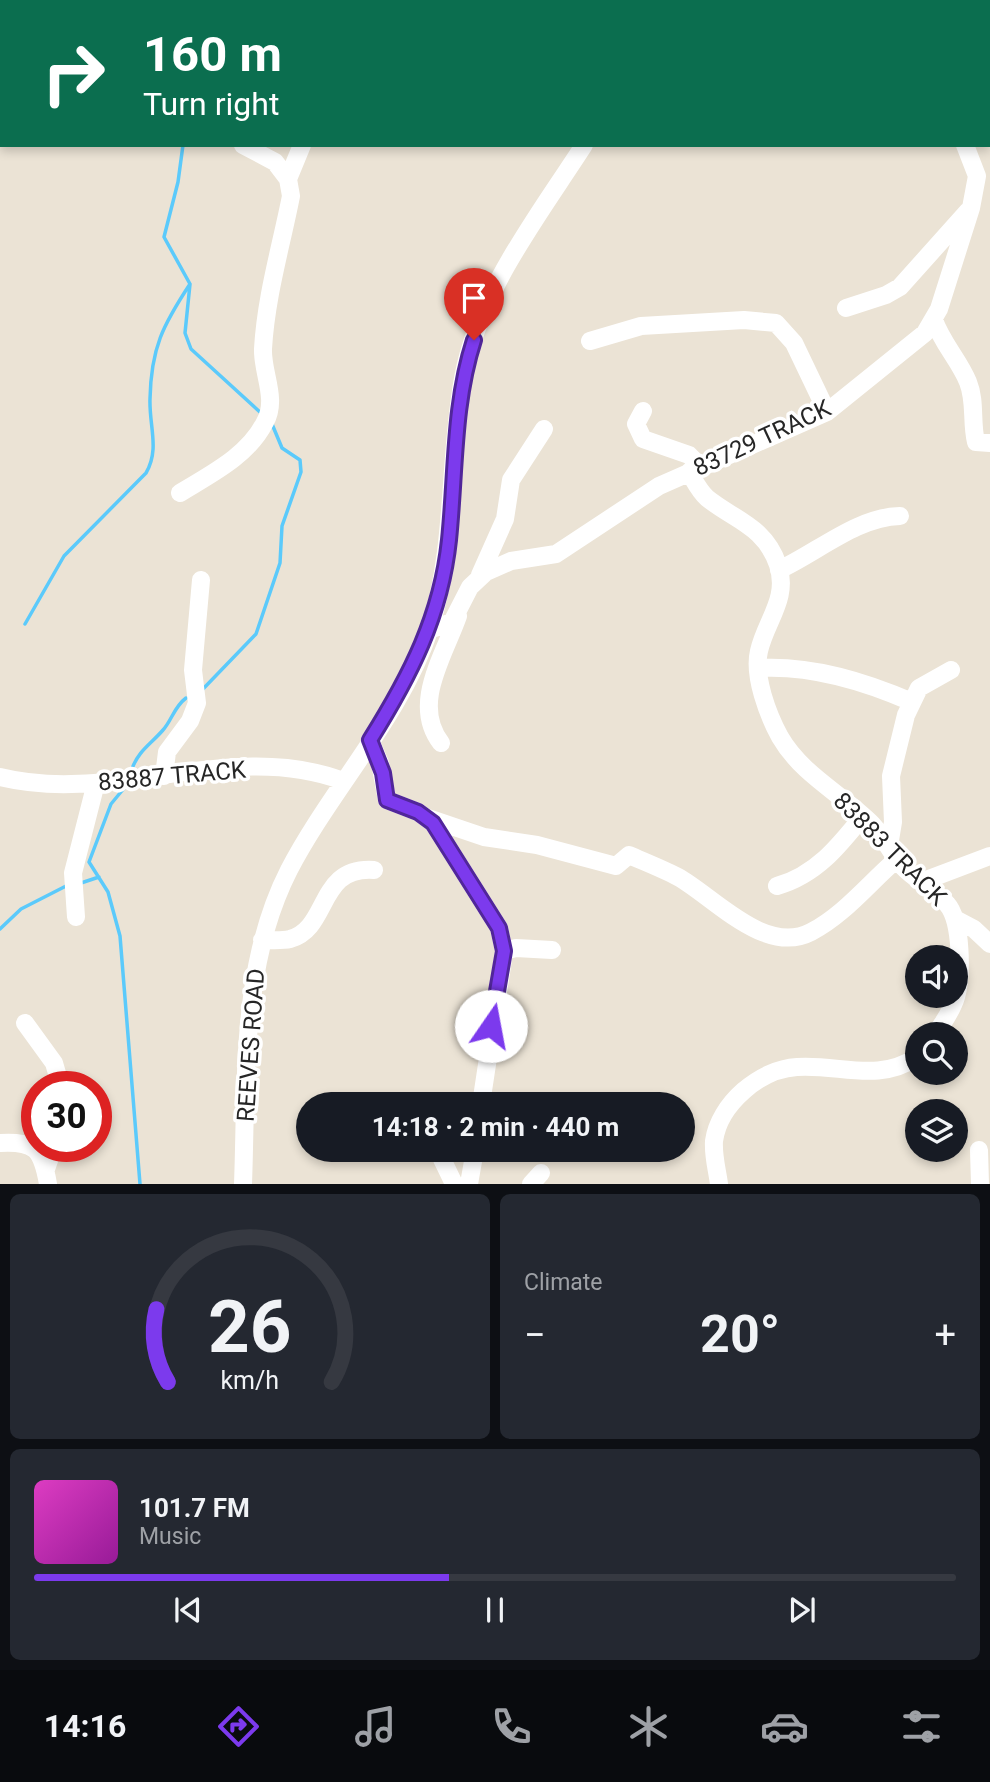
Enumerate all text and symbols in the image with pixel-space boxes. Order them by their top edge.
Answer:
text: 160 m [143,26,282,83]
icon: right [28,28,119,119]
text: Turn right [143,85,279,123]
pin [444,268,504,340]
icon: arrive [455,279,493,317]
street label: 83729 TRACK [689,394,836,482]
street label: 83887 TRACK [97,756,248,796]
street label: 83883 TRACK [828,787,953,912]
map controls [905,945,968,1162]
button: sound [905,945,968,1008]
street label: REEVES ROAD [232,967,270,1123]
position arrow [454,989,528,1063]
button: search [905,1022,968,1085]
speed limit sign: 30 [21,1071,112,1162]
button: layers [905,1099,968,1162]
text: 14:18 · 2 min · 440 m [372,1112,619,1142]
text: Climate [524,1269,603,1296]
text: 26 [208,1285,292,1371]
text: 20° [700,1304,780,1365]
text: − [524,1313,546,1357]
text: + [934,1313,956,1357]
text: km/h [221,1366,279,1395]
text: 101.7 FM [139,1493,250,1523]
text: Music [139,1523,201,1550]
icon: previous [169,1591,207,1629]
icon: pause [476,1591,514,1629]
icon: next [783,1591,821,1629]
icon: directions [214,1702,263,1751]
icon: music [351,1702,400,1751]
icon: phone [487,1702,536,1751]
icon: climate [624,1702,673,1751]
icon: car [760,1702,809,1751]
icon: filters [897,1702,946,1751]
text: 14:16 [44,1707,126,1745]

